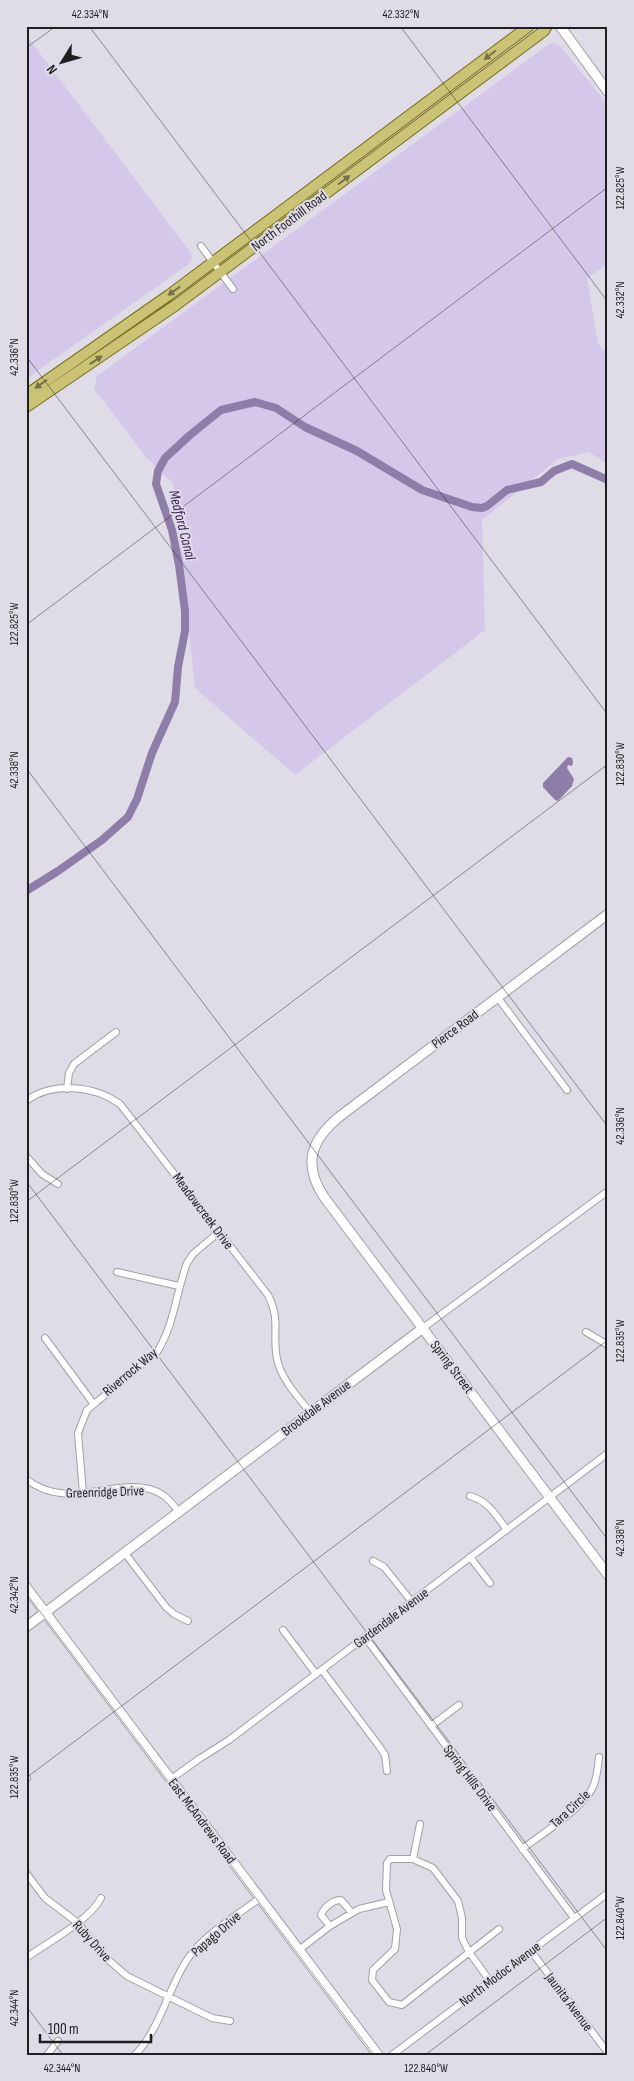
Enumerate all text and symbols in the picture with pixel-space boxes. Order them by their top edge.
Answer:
text: 42.334°N [72,7,108,22]
text: 42.332°N [382,7,420,22]
north arrow [38,38,88,88]
one-way arrow [484,50,497,61]
text: N [43,61,61,78]
text: 122.825°W [613,166,628,210]
one-way arrow [337,175,351,185]
street label: North Foothill Road [248,187,330,255]
text: 42.332°N [613,281,628,319]
one-way arrow [167,286,181,296]
text: 42.336°N [7,338,22,376]
one-way arrow [89,355,102,365]
one-way arrow [34,379,48,389]
water label: Medford Canal [164,488,200,563]
text: 122.825°W [7,602,22,646]
text: 122.830°W [613,742,628,786]
text: 42.338°N [7,751,22,789]
street label: Pierce Road [428,1006,482,1052]
text: 42.336°N [613,1107,628,1145]
street label: Meadowcreek Drive [169,1169,237,1253]
text: 122.830°W [7,1179,22,1223]
text: 122.835°W [613,1319,628,1362]
street label: Spring Street [427,1337,477,1397]
street label: Riverrock Way [99,1344,161,1400]
street label: Brookdale Avenue [278,1376,354,1440]
street label: Greenridge Drive [66,1482,144,1502]
text: 42.338°N [613,1519,628,1557]
text: 42.342°N [7,1576,22,1614]
street label: Gardendale Avenue [350,1584,432,1652]
street label: Spring Hills Drive [439,1741,501,1815]
text: 122.835°W [7,1755,22,1798]
street label: East McAndrews Road [164,1775,240,1867]
street label: Tara Circle [546,1786,594,1832]
text: 122.840°W [613,1896,628,1940]
street label: Papago Drive [188,1908,244,1960]
street label: Ruby Drive [69,1917,115,1965]
street label: North Modoc Avenue [456,1938,544,2010]
street label: Jaunita Avenue [541,1969,596,2035]
text: 42.344°N [7,1990,22,2026]
scale bar [40,2011,151,2043]
text: 100 m [48,2020,79,2039]
text: 42.344°N [44,2061,80,2076]
text: 122.840°W [404,2061,448,2076]

